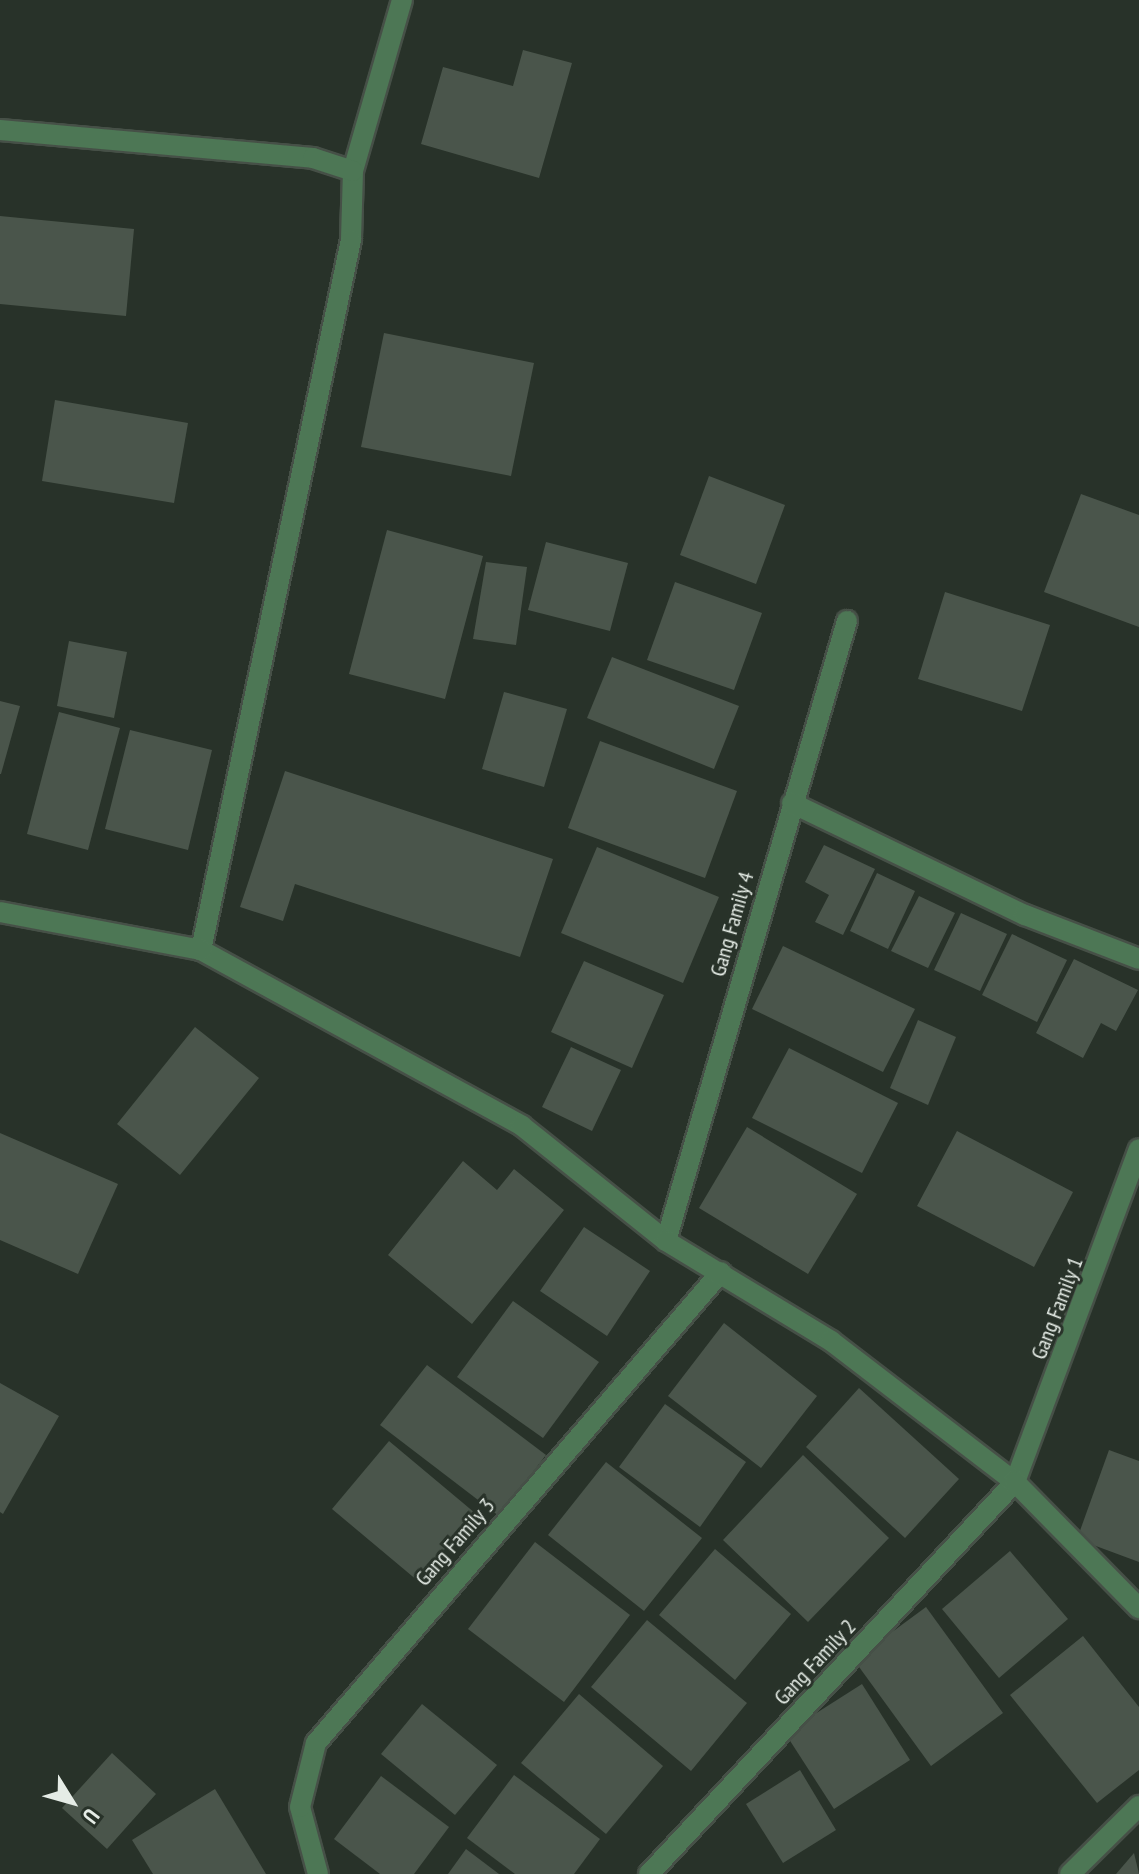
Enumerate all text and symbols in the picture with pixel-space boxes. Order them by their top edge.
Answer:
street label: Gang Family 4 [704,868,760,980]
street label: Gang Family 1 [1025,1253,1089,1363]
street label: Gang Family 3 [409,1492,501,1592]
street label: Gang Family 2 [768,1613,862,1711]
north arrow [32,1762,112,1842]
text: U [77,1803,106,1829]

